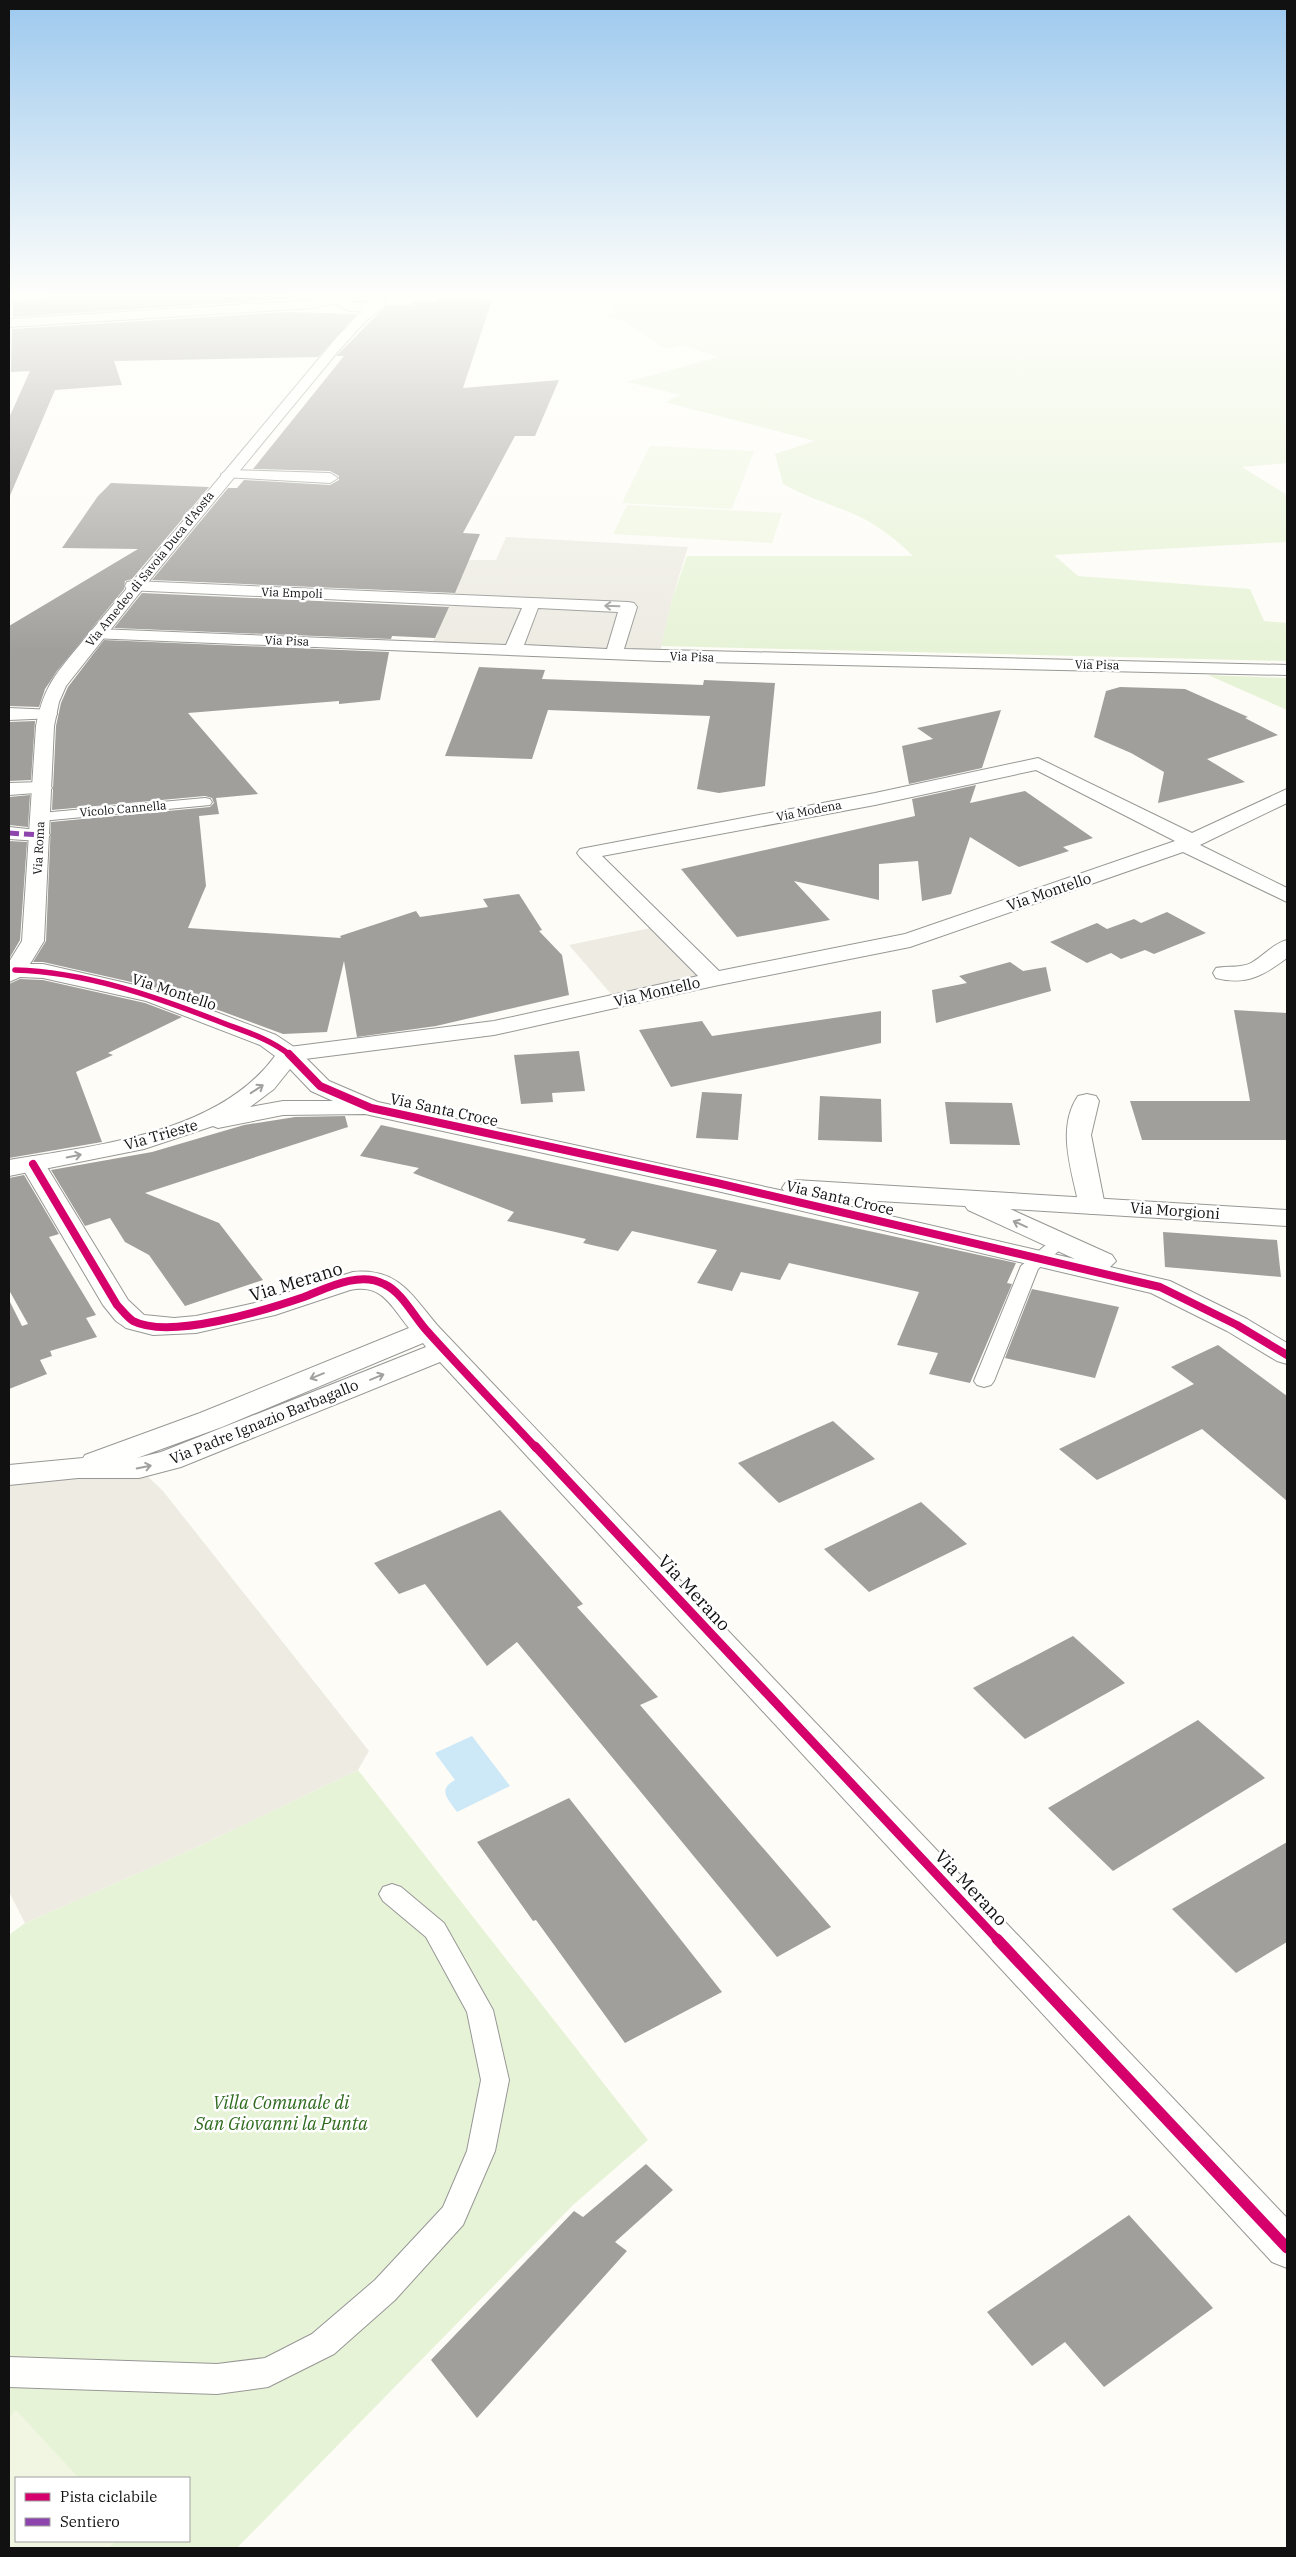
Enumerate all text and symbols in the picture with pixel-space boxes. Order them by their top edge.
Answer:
street label: Via Amedeo di Savoia Duca d'Aosta [82,488,217,650]
street label: Via Empoli [261,584,323,601]
one-way arrow [604,601,620,611]
street label: Via Pisa [264,632,310,649]
street label: Via Pisa [669,648,715,665]
street label: Via Pisa [1075,657,1120,672]
street label: Vicolo Cannella [79,797,168,820]
street label: Via Modena [775,797,843,824]
street label: Via Roma [30,820,47,875]
street label: Via Montello [1004,868,1094,915]
street label: Via Montello [129,969,219,1014]
street label: Via Montello [612,972,702,1011]
one-way arrow [250,1084,264,1094]
street label: Via Santa Croce [388,1089,500,1130]
street label: Via Trieste [122,1115,200,1154]
one-way arrow [65,1150,81,1160]
street label: Via Santa Croce [784,1176,896,1219]
street label: Via Morgioni [1130,1198,1221,1223]
one-way arrow [1013,1219,1028,1229]
street label: Via Merano [247,1256,345,1307]
one-way arrow [310,1372,325,1382]
one-way arrow [369,1372,384,1382]
street label: Via Padre Ignazio Barbagallo [167,1375,361,1468]
one-way arrow [135,1461,151,1471]
street label: Via Merano [653,1550,736,1636]
street label: Via Merano [930,1845,1013,1931]
park label: Villa Comunale di San Giovanni la Punta [193,2091,368,2135]
legend [15,2477,190,2542]
text: Pista ciclabile [60,2487,157,2506]
text: Sentiero [60,2512,120,2531]

